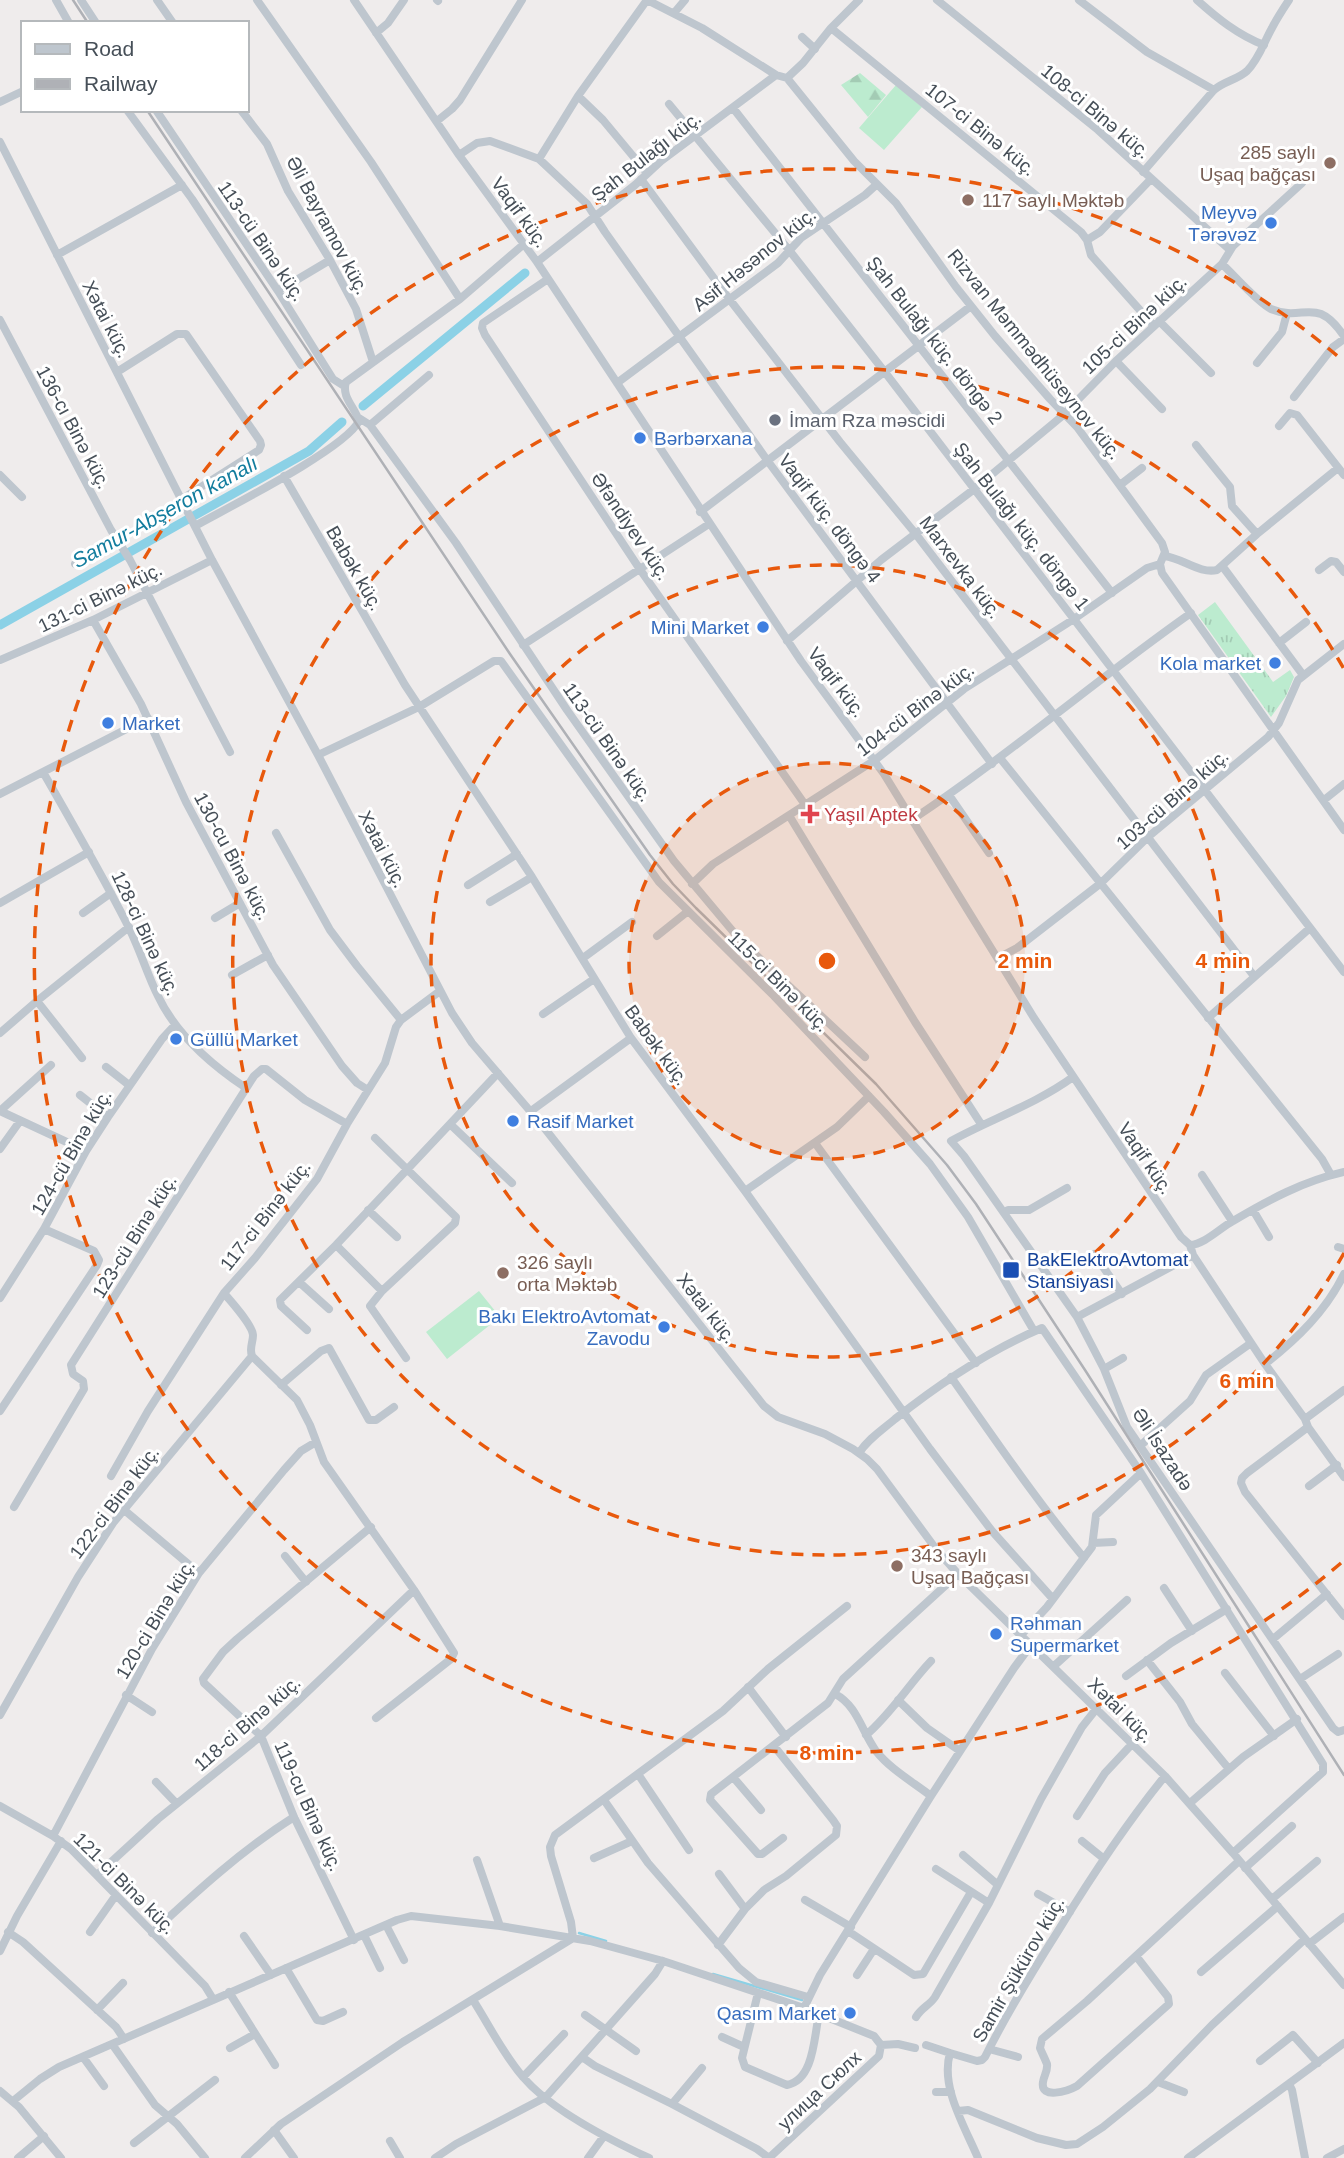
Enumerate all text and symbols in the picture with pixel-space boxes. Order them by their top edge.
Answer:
legend [21,21,248,112]
text: Road [84,37,134,60]
street label: 108-ci Binə küç. [1037,60,1154,163]
text: Railway [84,72,158,95]
street label: 107-ci Binə küç. [922,79,1040,180]
street label: Şah Bulağı küç. [587,107,705,206]
place label: 285 saylı Uşaq bağçası [1200,142,1316,185]
street label: Əli Bayramov küç. [282,152,373,298]
marker: 285 saylı Uşaq bağçası [1322,155,1338,171]
street label: Vaqif küç. [487,173,552,252]
street label: 113-cü Binə küç. [214,177,309,305]
place label: 117 saylı Məktəb [982,190,1124,211]
marker: 117 saylı Məktəb [960,192,976,208]
place label: Meyvə Tərəvəz [1188,202,1257,245]
street label: Asif Həsənov küç. [689,203,820,315]
marker: Meyvə Tərəvəz [1263,215,1279,231]
street label: Rizvan Məmmədhüseynov küç. [943,245,1126,464]
street label: Şah Bulağı küç. döngə 2 [863,252,1007,428]
street label: 105-ci Binə küç. [1078,271,1191,378]
street label: Xətai küç. [78,277,135,361]
street label: 136-cı Binə küç. [32,362,115,492]
place label: İmam Rza məscidi [789,410,945,431]
marker: İmam Rza məscidi [767,412,783,428]
place label: Bərbərxana [654,428,753,449]
marker: Bərbərxana [632,430,648,446]
street label: Şah Bulağı küç. döngə 1 [950,438,1094,614]
street label: Vaqif küç. döngə 4 [774,450,885,587]
water label: Samur-Abşeron kanalı [68,451,262,572]
street label: Əfəndiyev küç. [587,469,674,584]
street label: Marxevka küç. [915,512,1006,623]
street label: Babək küç. [322,522,387,614]
street label: 131-ci Binə küç. [35,558,166,637]
place label: Mini Market [651,617,750,638]
marker: Mini Market [755,619,771,635]
street label: Vaqif küç. [804,643,870,721]
place label: Kola market [1160,653,1262,674]
marker: Kola market [1267,655,1283,671]
street label: 104-cü Binə küç. [852,658,978,760]
street label: 113-cü Binə küç. [559,679,656,806]
place label: Market [122,713,181,734]
marker: Market [100,715,116,731]
street label: 103-cü Binə küç. [1112,745,1233,854]
street label: 130-cu Binə küç. [190,789,275,924]
place label: Yaşıl Aptek [824,804,918,825]
marker: Yaşıl Aptek [802,806,818,822]
street label: Xətai küç. [354,807,411,891]
street label: 128-ci Binə küç. [107,868,184,999]
street label: 115-ci Binə küç. [724,927,833,1036]
centre of rings [815,949,839,973]
text: 2 min [998,949,1052,972]
text: 4 min [1196,949,1250,972]
street label: Babək küç. [620,1001,693,1089]
place label: Güllü Market [190,1029,298,1050]
marker: Güllü Market [168,1031,184,1047]
street label: 124-cü Binə küç. [27,1086,116,1219]
place label: Rasif Market [527,1111,634,1132]
marker: Rasif Market [505,1113,521,1129]
street label: Vaqif küç. [1114,1118,1177,1198]
street label: 117-ci Binə küç. [216,1156,315,1274]
street label: 123-cü Binə küç. [88,1171,181,1302]
place label: BakElektroAvtomat Stansiyası [1027,1249,1189,1292]
place label: 326 saylı orta Məktəb [517,1252,617,1295]
marker: BakElektroAvtomat Stansiyası [1001,1260,1021,1280]
marker: 326 saylı orta Məktəb [495,1265,511,1281]
street label: Xətai küç. [673,1269,741,1348]
place label: Bakı ElektroAvtomat Zavodu [478,1306,651,1349]
marker: Bakı ElektroAvtomat Zavodu [656,1319,672,1335]
text: 6 min [1220,1369,1274,1392]
street label: Əli İsazadə [1128,1404,1197,1495]
street label: 122-ci Binə küç. [65,1442,163,1563]
place label: 343 saylı Uşaq Bağçası [911,1545,1029,1588]
street label: 120-ci Binə küç. [112,1556,199,1683]
marker: 343 saylı Uşaq Bağçası [889,1558,905,1574]
place label: Rəhman Supermarket [1010,1613,1119,1656]
marker: Rəhman Supermarket [988,1626,1004,1642]
street label: 118-ci Binə küç. [190,1672,305,1775]
street label: Xətai küç. [1084,1673,1158,1747]
street label: 119-cu Binə küç. [270,1738,347,1874]
text: 8 min [800,1741,854,1764]
street label: 121-ci Binə küç. [69,1828,180,1939]
street label: Samir Şükürov küç. [968,1893,1069,2046]
place label: Qasım Market [717,2003,837,2024]
marker: Qasım Market [842,2005,858,2021]
street label: улица Сюлх [774,2046,865,2134]

